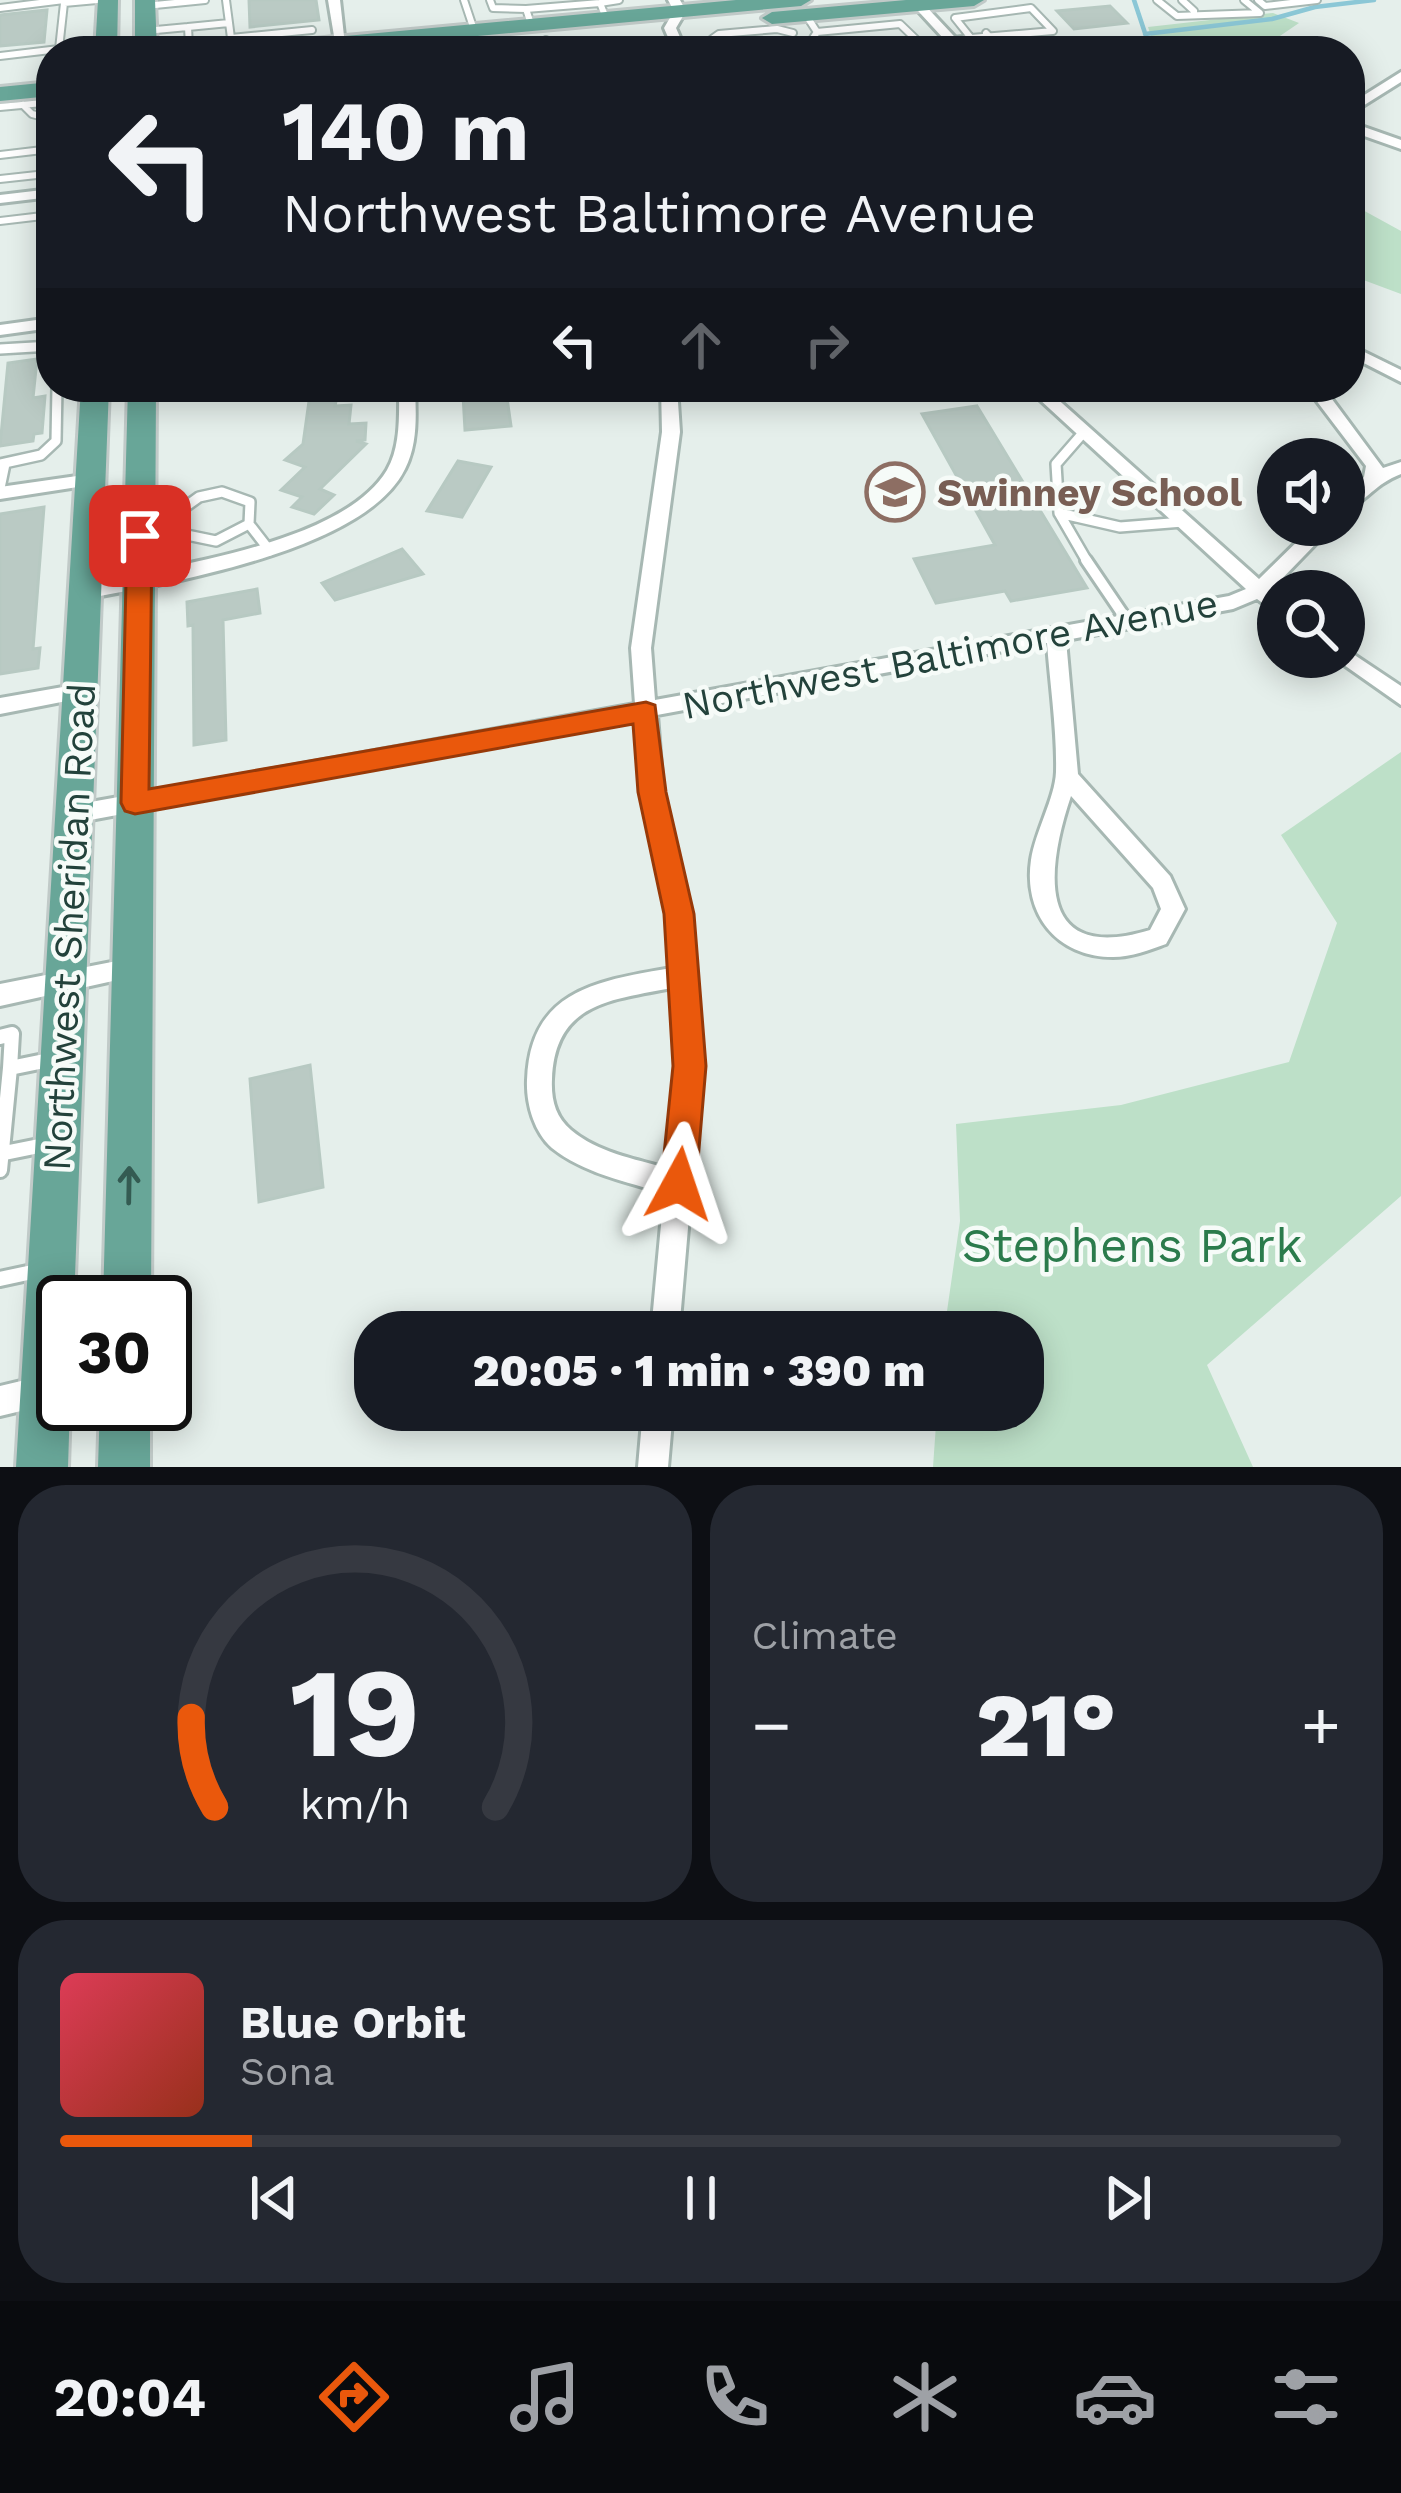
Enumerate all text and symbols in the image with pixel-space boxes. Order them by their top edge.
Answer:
text: 140 m [282,82,530,180]
icon: left [84,84,240,240]
text: Northwest Baltimore Avenue [282,182,1036,245]
icon: left [542,312,608,378]
icon: ahead [668,312,734,378]
icon: right [794,312,860,378]
map controls [1257,438,1365,678]
button: sound [1257,438,1365,546]
school or university icon: Swinney School [864,461,926,523]
place label: Swinney School [937,470,1242,515]
pin [89,485,191,587]
icon: arrive [107,503,173,569]
button: search [1257,570,1365,678]
street label: Northwest Baltimore Avenue [678,580,1222,728]
street label: Northwest Sheridan Road [34,682,104,1172]
position arrow [616,1121,742,1247]
one-way arrow [117,1166,140,1205]
park label: Stephens Park [962,1217,1302,1274]
speed limit sign: 30 [36,1275,192,1431]
text: 20:05 · 1 min · 390 m [473,1344,925,1397]
text: Climate [752,1613,898,1658]
text: 19 [289,1640,420,1786]
text: 21° [976,1672,1116,1778]
text: − [752,1687,791,1764]
text: + [1301,1687,1341,1764]
text: km/h [299,1778,410,1828]
text: Blue Orbit [240,1996,466,2049]
text: Sona [240,2049,335,2094]
icon: previous [241,2165,307,2231]
icon: pause [668,2165,734,2231]
icon: next [1095,2165,1161,2231]
icon: directions [312,2355,396,2439]
icon: music [503,2355,587,2439]
icon: phone [693,2355,777,2439]
icon: climate [883,2355,967,2439]
icon: car [1073,2355,1157,2439]
icon: filters [1264,2355,1348,2439]
text: 20:04 [53,2366,206,2429]

